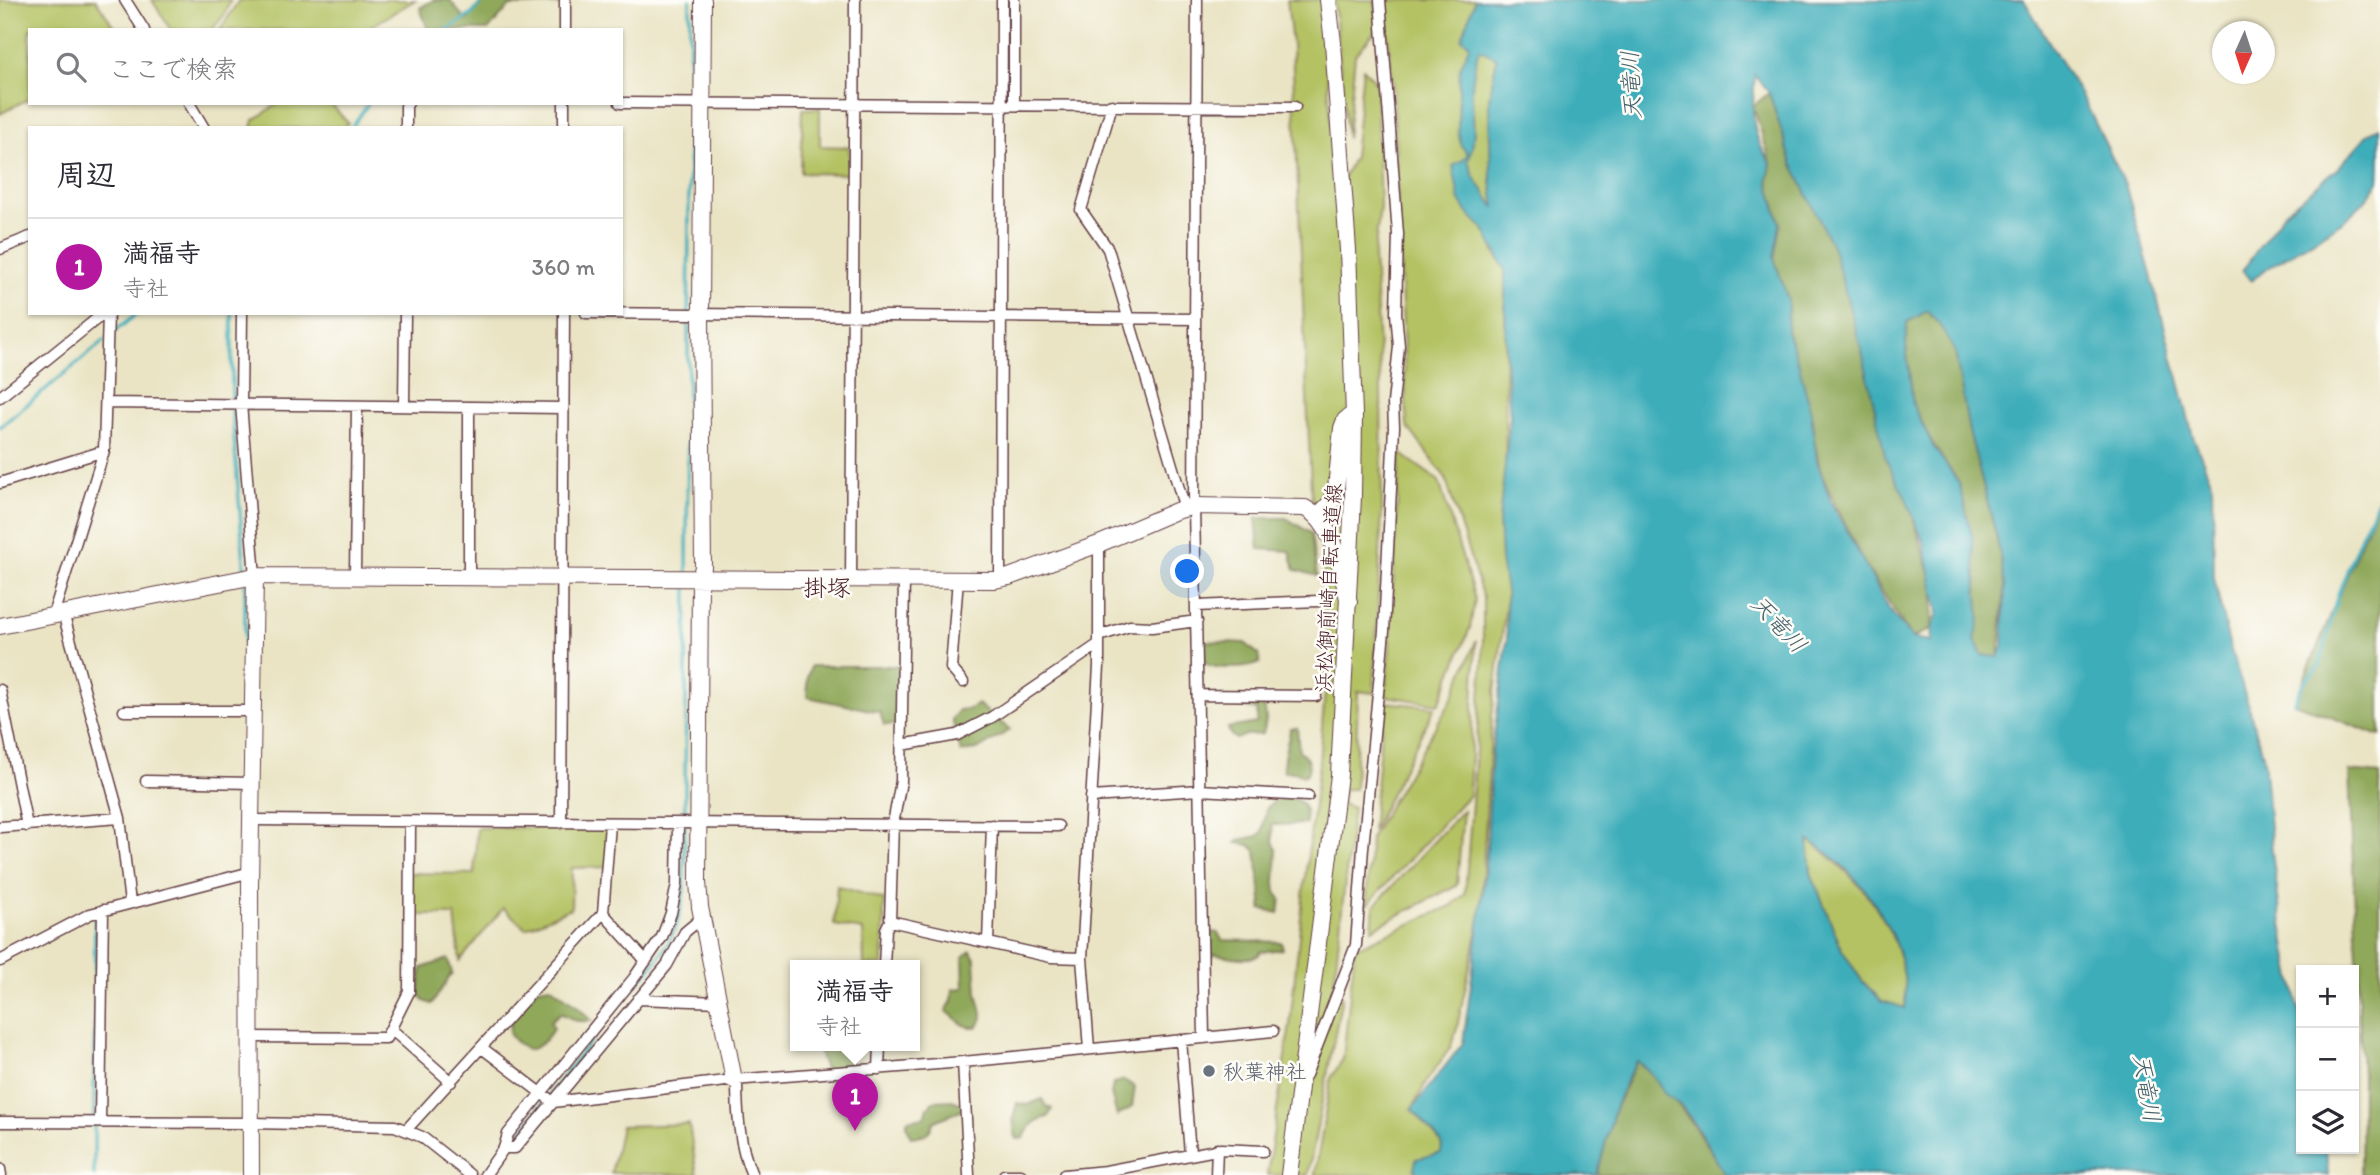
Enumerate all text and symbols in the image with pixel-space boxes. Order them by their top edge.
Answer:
north arrow [2212,21,2275,84]
search box [28,28,623,105]
icon: search [52,48,90,86]
water label: 天竜川 [1615,50,1647,120]
text: ここで検索 [108,53,238,85]
text: 周辺 [56,156,116,193]
text: 満福寺 [123,237,201,269]
text: 1 [74,253,84,281]
text: 360 m [532,253,595,281]
text: 寺社 [123,274,169,302]
street label: 浜松御前崎自転車道線 [1310,482,1346,694]
your location [1170,554,1204,588]
district label: 掛塚 [803,573,851,602]
water label: 天竜川 [1745,589,1813,659]
popup [790,960,920,1051]
map controls [2296,965,2359,1154]
button: + [2296,965,2359,1028]
text: 満福寺 [816,975,894,1007]
text: 寺社 [816,1012,862,1040]
button: − [2296,1028,2359,1091]
water label: 天竜川 [2127,1052,2167,1124]
place label: 秋葉神社 [1223,1059,1307,1084]
marker: 秋葉神社 [1201,1063,1217,1079]
pin: 1 [832,1073,878,1131]
button: layers [2296,1091,2359,1154]

